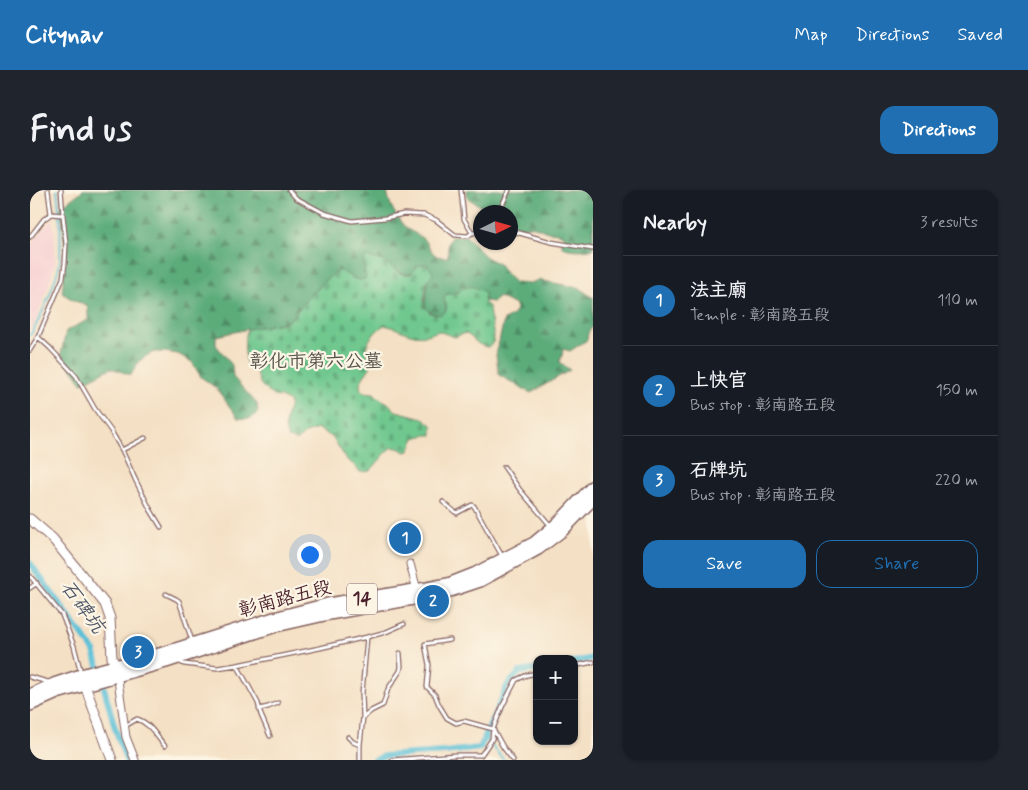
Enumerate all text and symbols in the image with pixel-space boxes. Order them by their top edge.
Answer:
text: Citynav [25,20,103,51]
text: Map [795,23,828,47]
text: Directions [856,23,930,47]
text: Saved [958,23,1003,47]
button: Directions [880,106,998,154]
text: Find us [30,107,132,153]
north arrow [473,205,518,250]
text: Nearby [643,209,707,237]
text: 3 results [920,212,978,233]
text: 法主廟 [690,278,747,303]
text: 1 [655,290,663,311]
text: 110 m [937,290,978,311]
text: Temple · 彰南路五段 [690,305,830,326]
park label: 彰化市第六公墓 [249,349,383,374]
text: 上快官 [690,368,747,393]
text: 2 [655,380,663,401]
text: 150 m [936,380,978,401]
text: Bus stop · 彰南路五段 [690,395,835,416]
text: 石牌坑 [690,458,747,483]
text: 3 [655,470,663,491]
text: 220 m [935,470,978,491]
text: Bus stop · 彰南路五段 [690,485,835,506]
pin: 1 [389,519,421,557]
button: Save [643,540,806,588]
button: Share [816,540,978,588]
your location [297,542,323,568]
water label: 石碑坑 [53,575,112,641]
street label: 彰南路五段 [236,575,334,623]
pin: 2 [417,582,449,620]
road number: 14 [347,584,377,614]
pin: 3 [122,633,154,671]
map controls [533,655,578,745]
button: + [533,655,578,700]
button: − [533,700,578,745]

